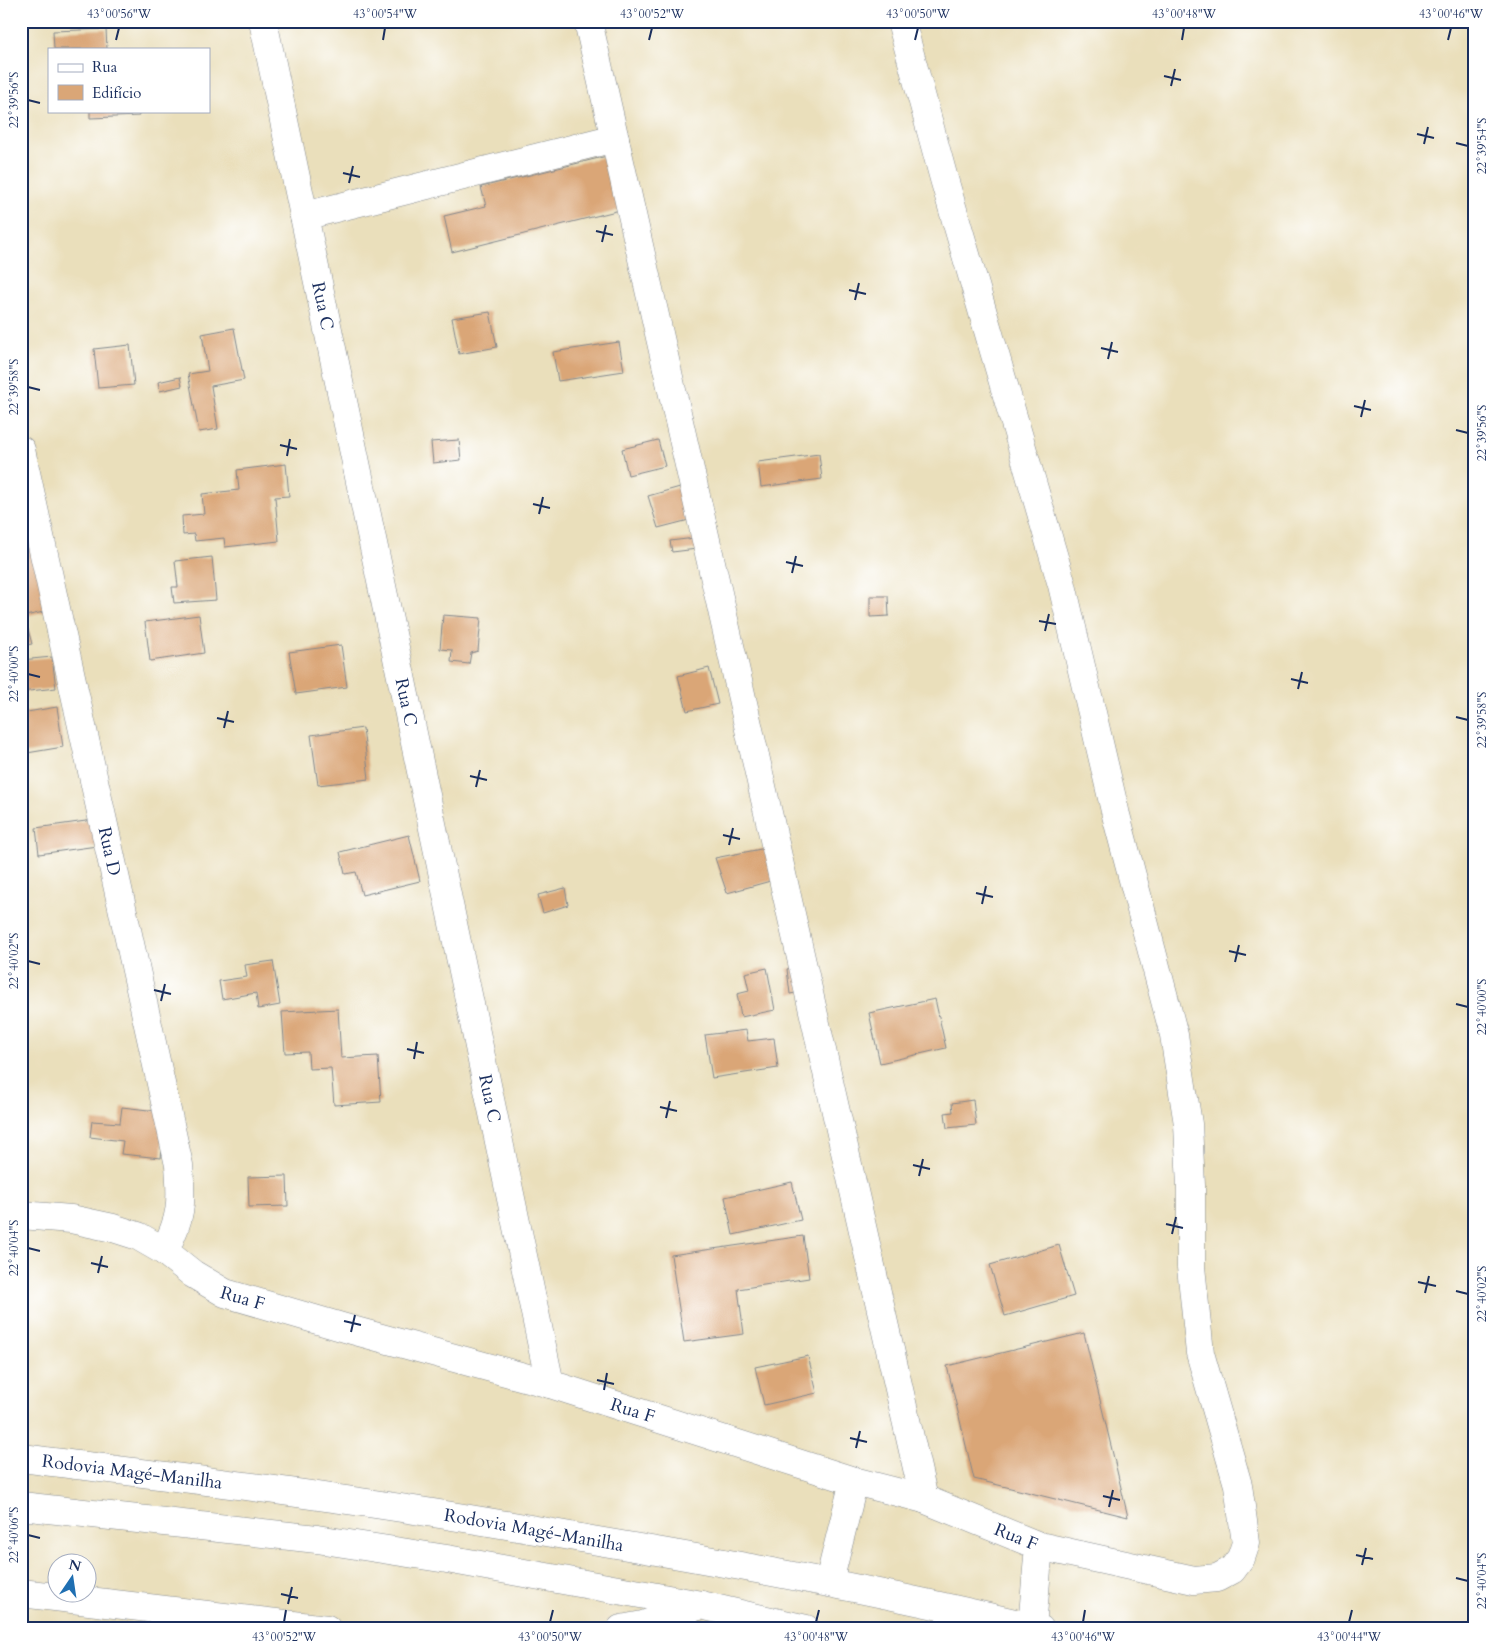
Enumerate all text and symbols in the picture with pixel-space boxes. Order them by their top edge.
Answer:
text: 43°00'56"W [87,6,152,22]
text: 43°00'54"W [353,6,418,22]
text: 43°00'52"W [620,6,685,22]
text: 43°00'50"W [886,6,951,22]
text: 43°00'48"W [1152,6,1217,22]
text: 43°00'46"W [1419,6,1484,22]
legend [48,48,210,112]
text: Rua [92,57,118,77]
text: 22°39'56"S [6,72,22,128]
text: Edifício [92,83,141,103]
text: 22°39'54"S [1474,118,1490,174]
street label: Rua C [305,279,340,333]
text: 22°39'58"S [6,359,22,415]
text: 22°39'56"S [1474,405,1490,461]
text: 22°40'00"S [6,646,22,702]
street label: Rua C [389,676,423,729]
text: 22°39'58"S [1474,692,1490,748]
street label: Rua D [92,825,127,878]
text: 22°40'02"S [6,933,22,989]
text: 22°40'00"S [1474,979,1490,1035]
street label: Rua C [472,1072,507,1125]
text: 22°40'04"S [6,1220,22,1276]
text: 22°40'02"S [1474,1266,1490,1322]
street label: Rua F [217,1280,268,1317]
street label: Rua F [607,1392,658,1430]
street label: Rodovia Magé-Manilha [40,1449,224,1496]
street label: Rodovia Magé-Manilha [442,1503,626,1558]
text: 22°40'06"S [6,1507,22,1563]
street label: Rua F [990,1517,1042,1557]
north arrow [48,1552,98,1602]
text: 22°40'04"S [1474,1553,1490,1609]
text: N [67,1555,83,1576]
text: 43°00'52"W [252,1629,317,1645]
text: 43°00'50"W [518,1629,583,1645]
text: 43°00'48"W [784,1629,849,1645]
text: 43°00'46"W [1051,1629,1116,1645]
text: 43°00'44"W [1317,1629,1382,1645]

